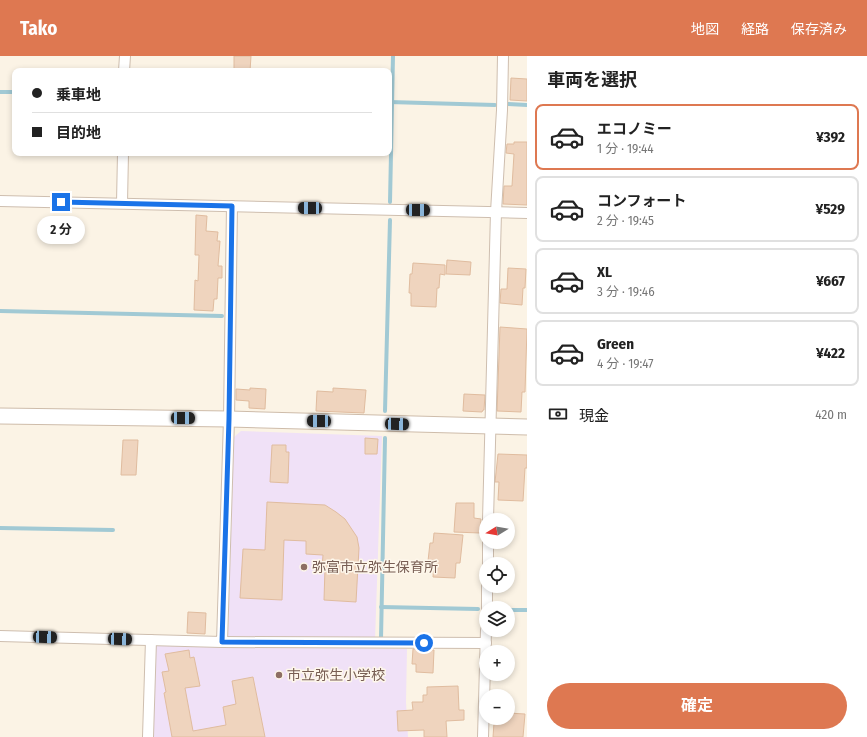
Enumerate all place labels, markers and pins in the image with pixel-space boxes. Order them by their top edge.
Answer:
place label: 弥富市立弥生保育所 [312,559,438,576]
marker: 弥富市立弥生保育所 [299,562,309,572]
place label: 市立弥生小学校 [287,667,385,684]
marker: 市立弥生小学校 [274,670,284,680]

